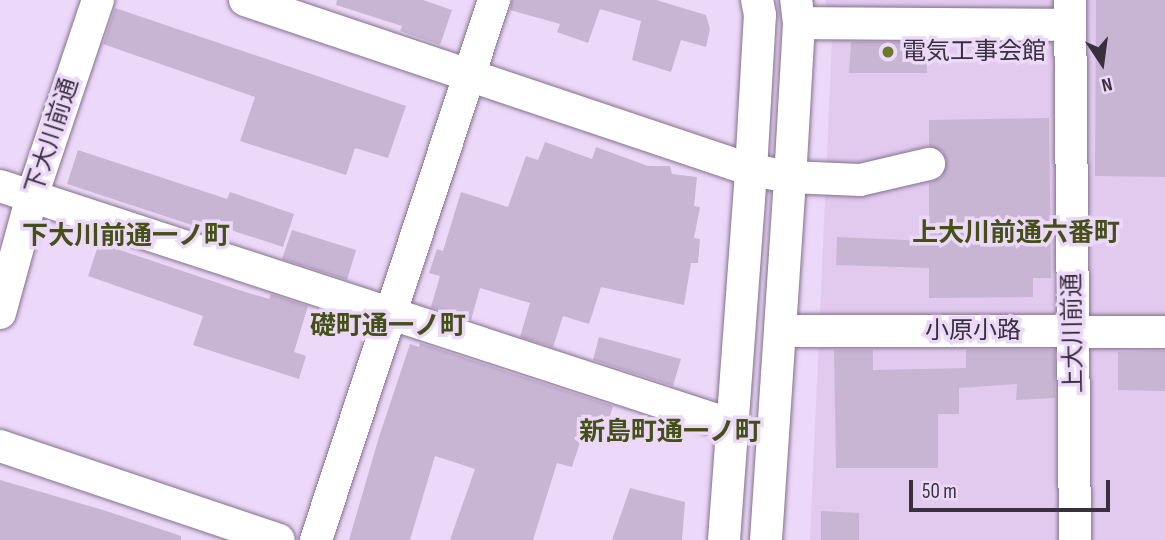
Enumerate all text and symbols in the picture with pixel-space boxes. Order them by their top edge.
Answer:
north arrow [1067,28,1137,98]
place label: 電気工事会館 [902,38,1046,66]
marker: 電気工事会館 [880,44,896,60]
text: N [1099,72,1114,96]
street label: 下大川前通 [20,74,84,198]
district label: 上大川前通六番町 [912,218,1120,250]
district label: 下大川前通一ノ町 [22,221,230,253]
street label: 上大川前通 [1058,273,1088,393]
district label: 礎町通一ノ町 [310,311,466,343]
street label: 小原小路 [925,317,1021,345]
district label: 新島町通一ノ町 [579,417,761,449]
scale bar [913,466,1114,510]
text: 50 m [922,479,957,504]

